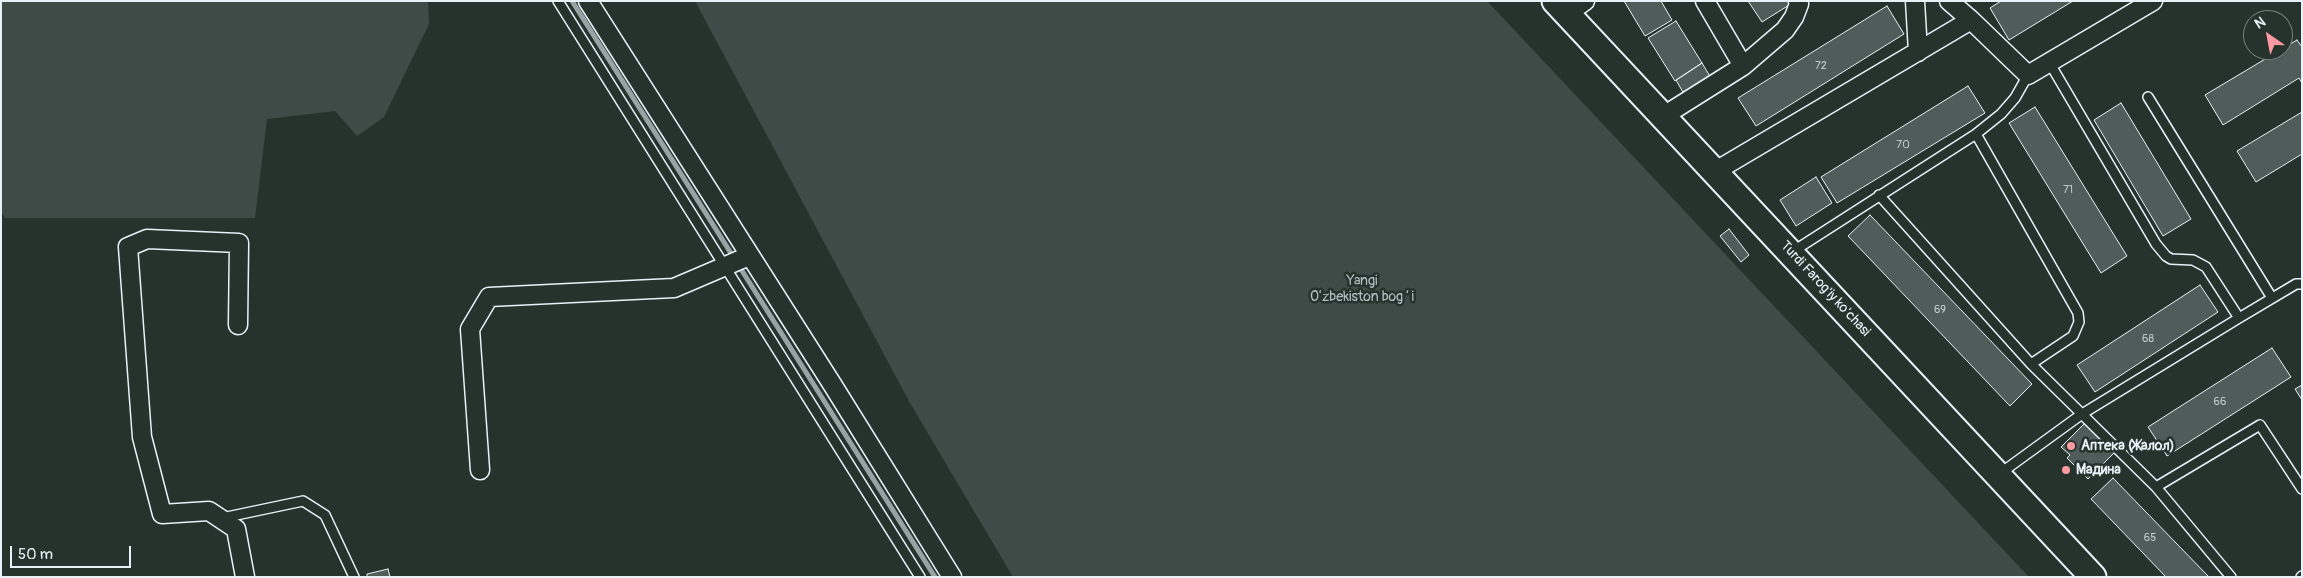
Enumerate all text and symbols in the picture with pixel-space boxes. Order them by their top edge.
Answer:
north arrow [2243,10,2293,60]
text: N [2252,13,2269,33]
house number: 72 [1815,59,1827,73]
house number: 70 [1896,138,1910,152]
house number: 71 [2063,183,2073,197]
street label: Turdi Farog'iy ko'chasi [1776,238,1874,340]
park label: Yangi Oʻzbekiston bogʻi [1310,273,1414,306]
house number: 69 [1934,303,1946,317]
house number: 68 [2142,332,2154,346]
house number: 66 [2214,395,2226,409]
place label: Аптека (Жалол) [2081,438,2174,454]
marker: Аптека (Жалол) [2065,440,2077,452]
place label: Мадина [2076,462,2121,478]
marker: Мадина [2060,464,2072,476]
house number: 65 [2144,531,2156,545]
scale bar [12,536,134,568]
text: 50 m [18,545,53,564]

